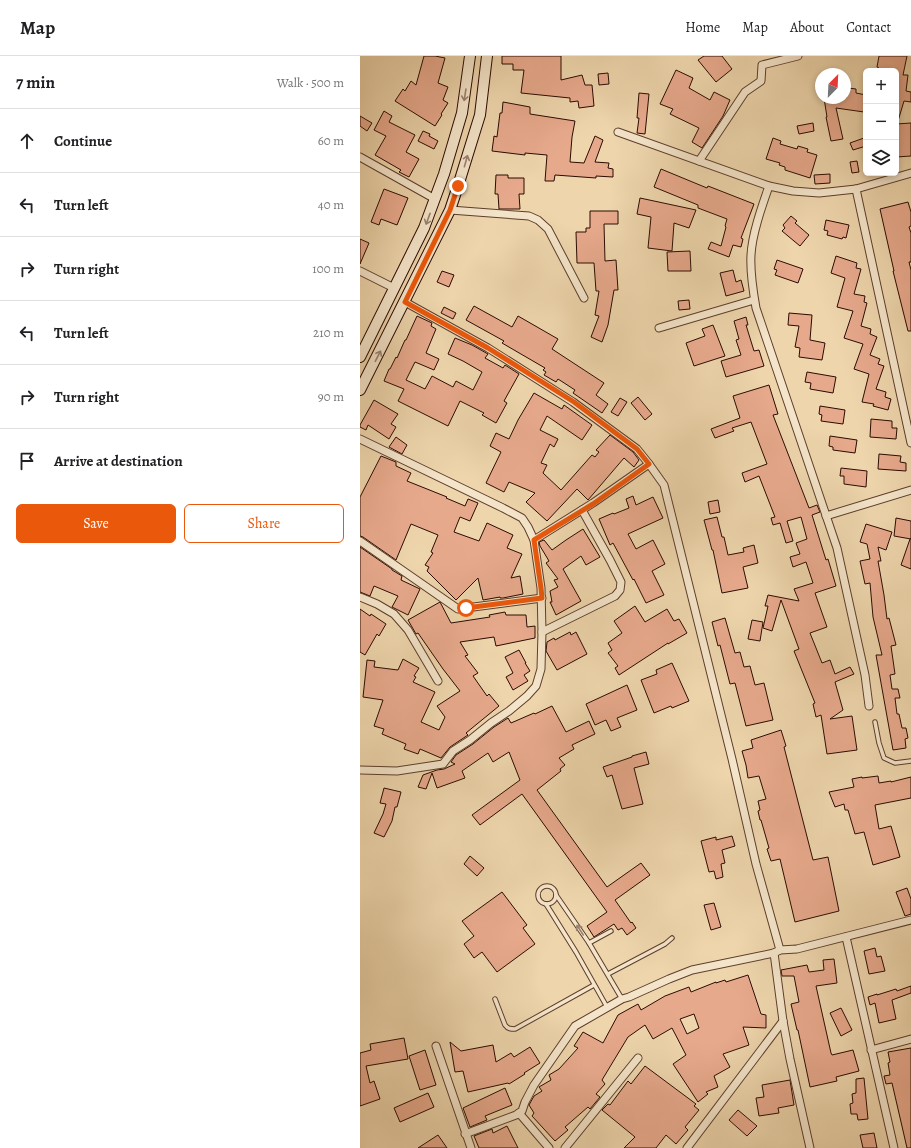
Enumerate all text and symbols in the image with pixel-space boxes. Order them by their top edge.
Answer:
text: Map [20,15,55,41]
text: Home [685,18,720,37]
text: Map [742,18,768,37]
text: About [790,18,824,37]
text: Contact [846,18,891,37]
north arrow [815,68,851,104]
map controls [863,68,899,176]
button: + [863,68,899,104]
text: 7 min [16,71,55,94]
text: Walk · 500 m [277,74,344,91]
one-way arrow [461,88,469,101]
button: − [863,104,899,140]
icon: ahead [16,130,38,152]
text: Continue [54,131,112,151]
text: 60 m [318,132,344,149]
button: layers [863,140,899,176]
one-way arrow [463,155,470,168]
route end [449,177,467,195]
icon: left [16,194,38,216]
text: Turn left [54,195,109,215]
text: 40 m [318,196,344,213]
one-way arrow [423,212,431,224]
icon: right [16,258,38,280]
text: Turn right [54,259,119,279]
text: 100 m [312,260,344,277]
icon: left [16,322,38,344]
text: Turn left [54,323,109,343]
text: 210 m [313,324,344,341]
one-way arrow [374,350,382,362]
icon: right [16,386,38,408]
text: Turn right [54,387,119,407]
text: 90 m [318,388,344,405]
icon: arrive [16,450,38,472]
text: Arrive at destination [54,451,183,471]
button: Save [16,504,176,543]
button: Share [184,504,344,543]
route start [457,599,475,617]
one-way arrow [576,924,584,935]

